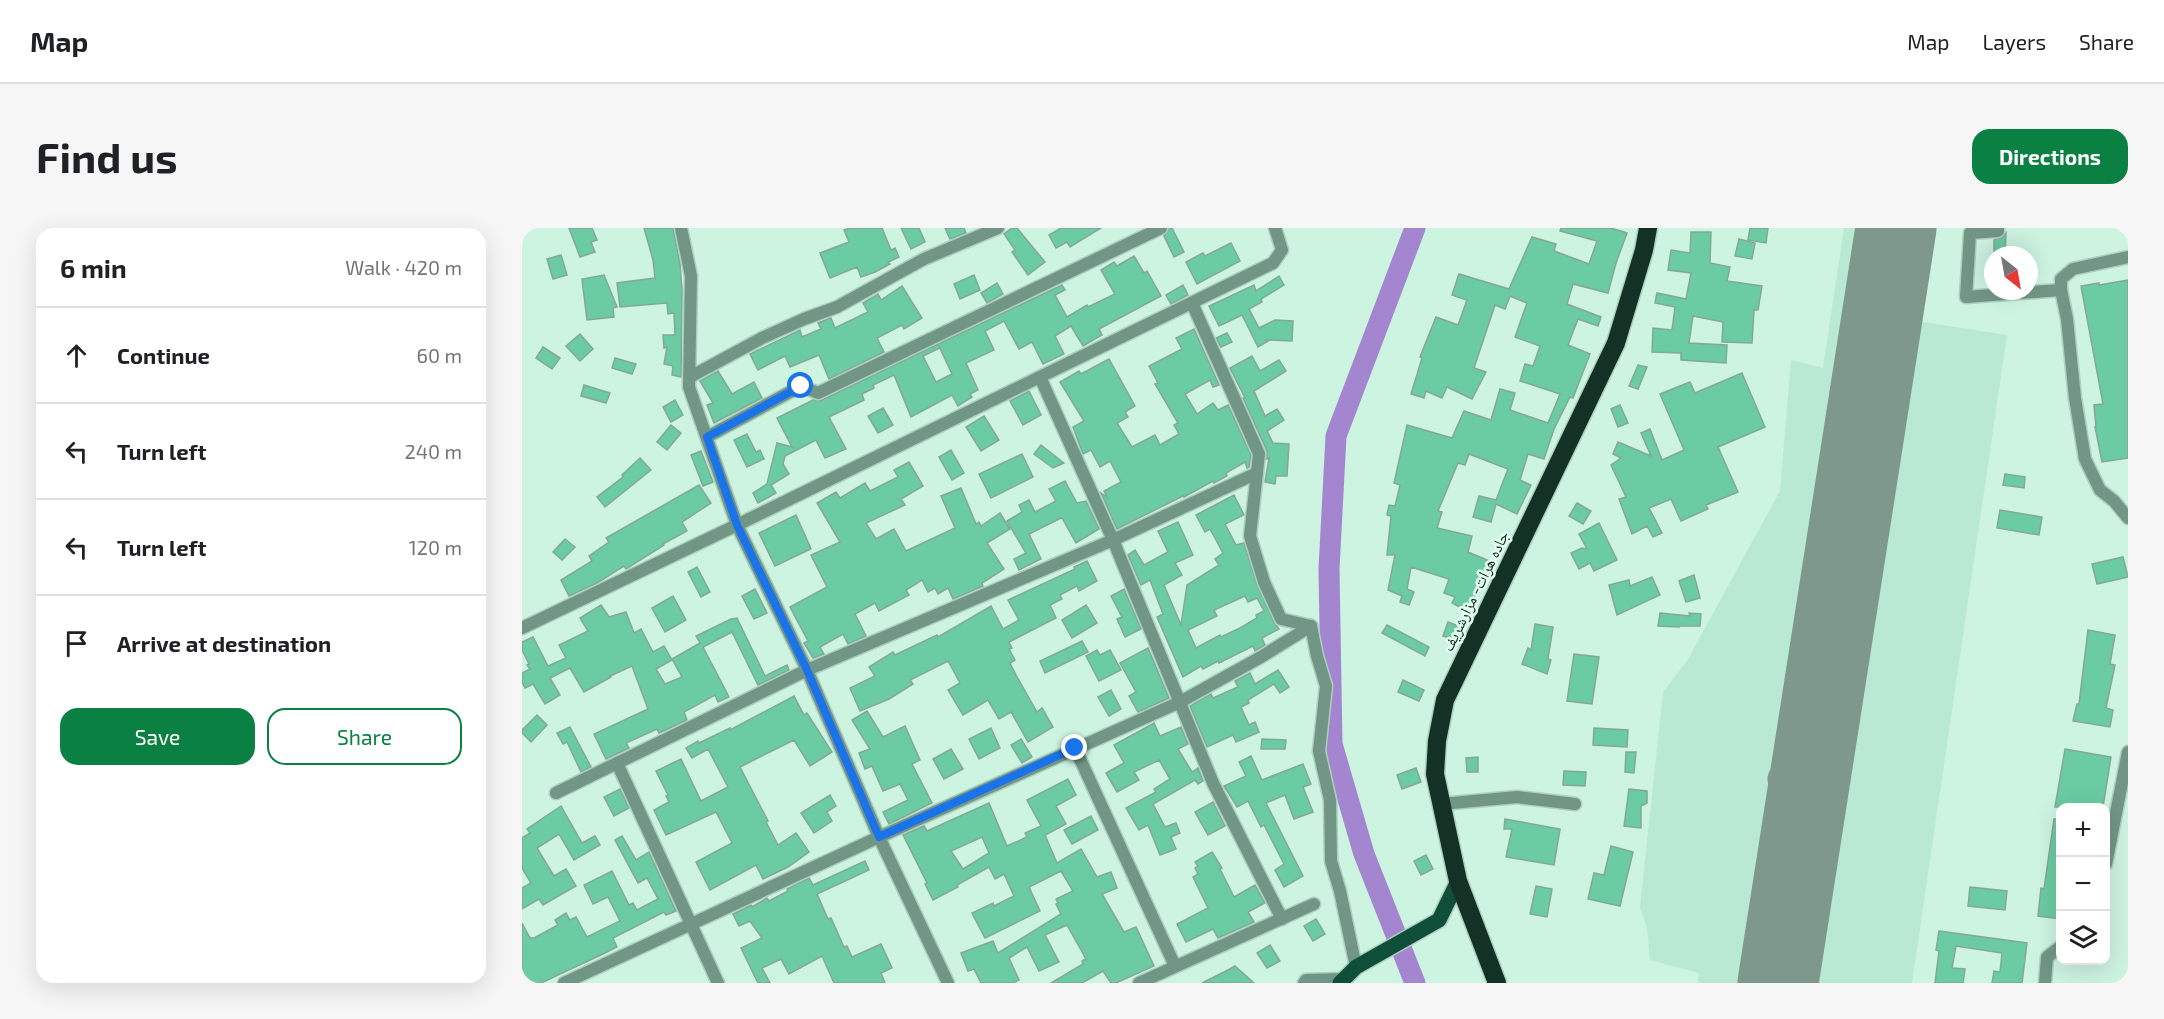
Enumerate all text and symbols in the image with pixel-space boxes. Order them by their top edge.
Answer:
text: Map [30,24,88,58]
text: Map [1907,29,1949,54]
text: Layers [1982,29,2046,54]
text: Share [2079,29,2134,54]
button: Directions [1972,129,2128,184]
text: Find us [36,131,178,181]
north arrow [1984,246,2038,300]
text: 6 min [60,252,127,283]
text: Walk · 420 m [345,255,462,279]
icon: ahead [60,339,93,372]
text: Continue [117,342,210,368]
text: 60 m [417,343,462,367]
route start [787,372,813,398]
icon: left [60,435,93,468]
text: Turn left [117,438,206,464]
text: 240 m [404,439,462,463]
street label: جاده هرات- مزارشریف [1437,527,1513,655]
icon: left [60,531,93,564]
text: Turn left [117,534,206,560]
text: 120 m [409,535,462,559]
icon: arrive [60,627,93,660]
text: Arrive at destination [117,630,331,656]
button: Save [60,708,255,765]
button: Share [267,708,462,765]
route end [1061,734,1087,760]
map controls [2056,803,2110,965]
button: + [2056,803,2110,857]
button: − [2056,857,2110,911]
button: layers [2056,911,2110,965]

